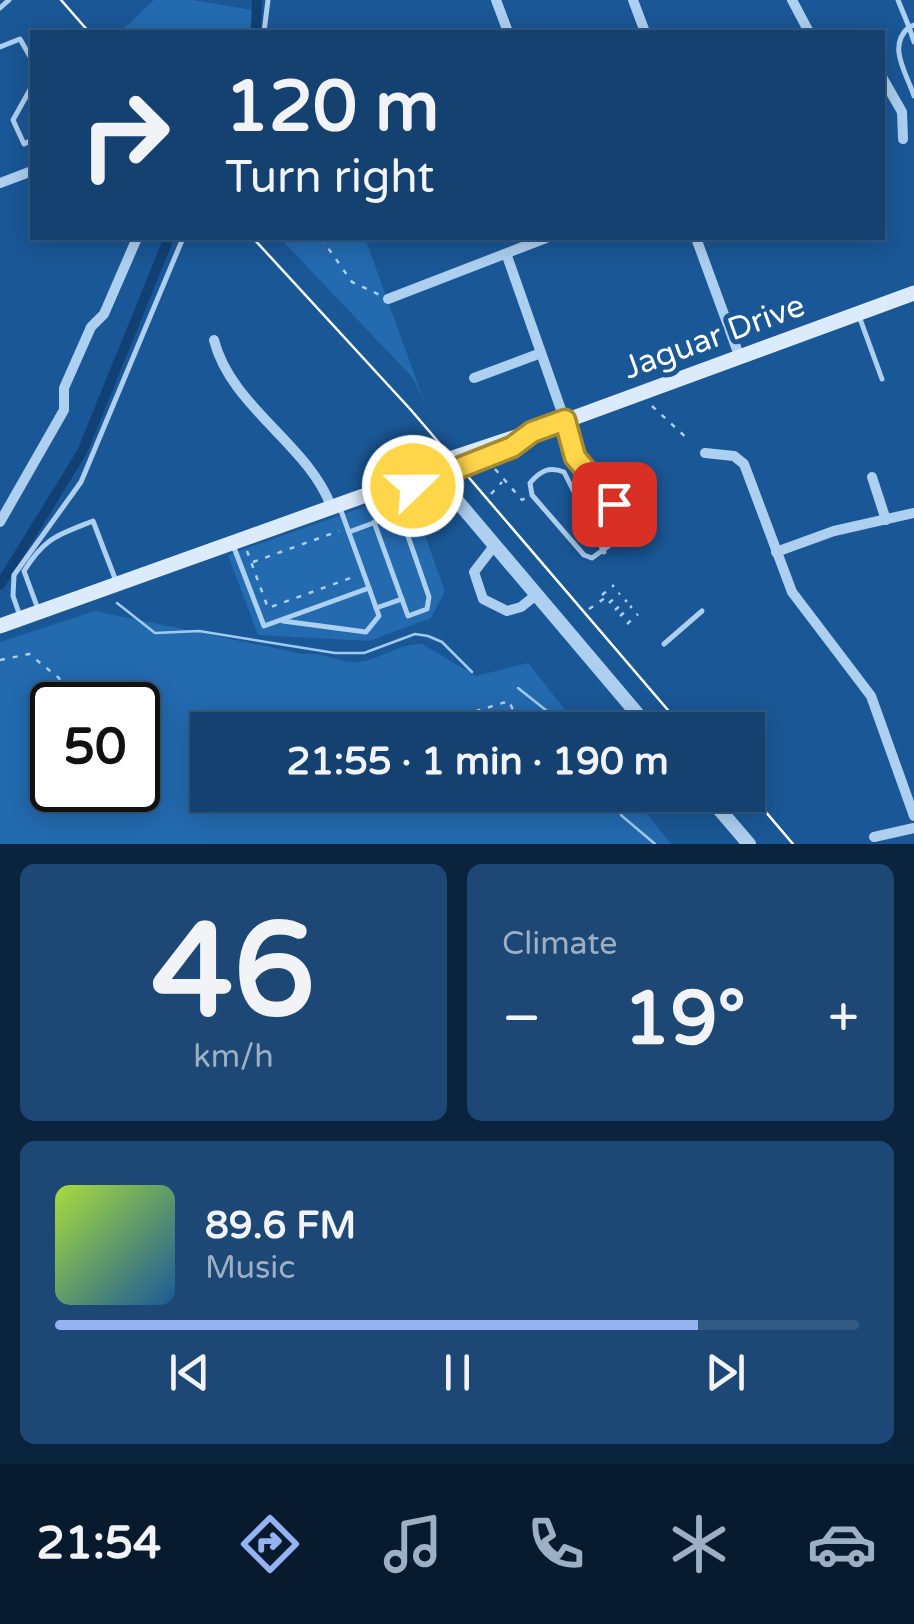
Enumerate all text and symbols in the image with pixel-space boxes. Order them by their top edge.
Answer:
text: 120 m [225,66,439,150]
icon: right [60,70,190,200]
text: Turn right [225,151,434,205]
street label: Jaguar Drive [618,287,810,387]
position arrow [361,434,465,538]
pin [572,462,657,547]
icon: arrive [587,477,642,532]
speed limit sign: 50 [30,682,160,812]
text: 21:55 · 1 min · 190 m [286,739,669,785]
text: 46 [152,895,315,1051]
text: Climate [502,925,617,963]
text: 19° [623,974,746,1064]
text: − [502,986,541,1052]
text: + [828,986,859,1052]
text: km/h [193,1038,274,1076]
text: 89.6 FM [205,1203,356,1249]
text: Music [205,1249,295,1287]
icon: previous [162,1345,217,1400]
icon: pause [430,1345,485,1400]
icon: next [698,1345,753,1400]
icon: directions [235,1509,305,1579]
icon: music [378,1509,448,1579]
icon: phone [521,1509,591,1579]
icon: climate [664,1509,734,1579]
icon: car [807,1509,877,1579]
text: 21:54 [37,1517,161,1571]

